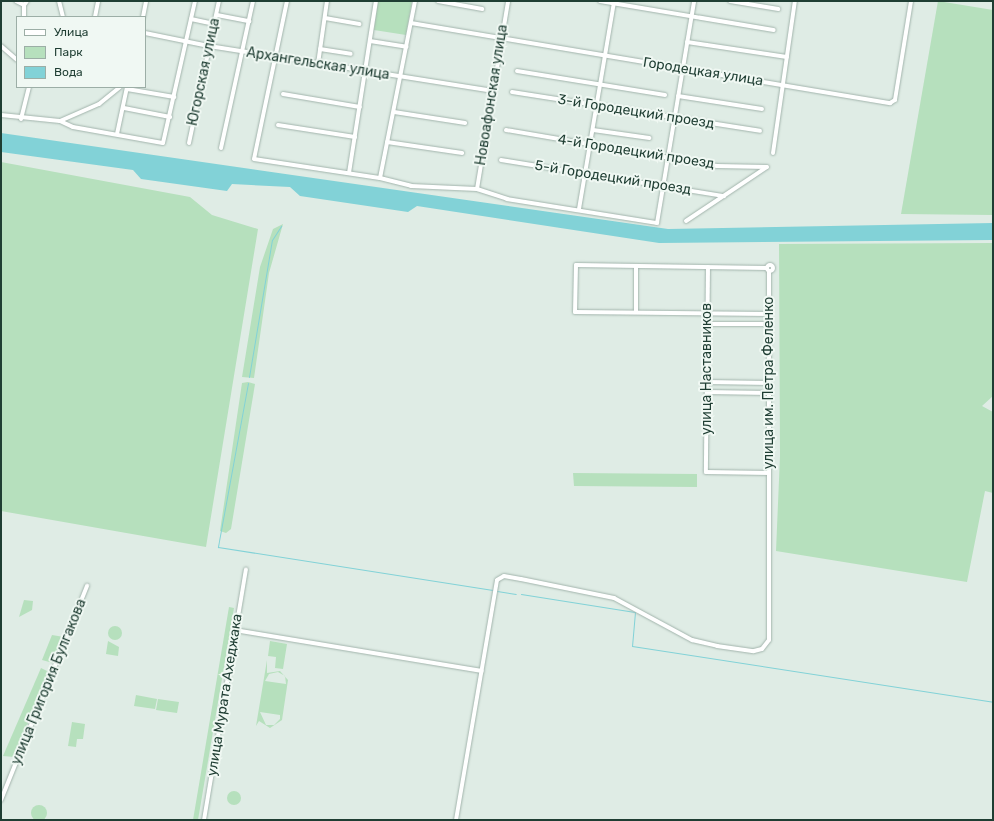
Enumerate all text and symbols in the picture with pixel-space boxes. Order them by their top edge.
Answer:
legend [16,16,146,88]
street label: Югорская улица [184,17,224,127]
street label: Новоафонская улица [473,23,511,167]
text: Улица [54,25,88,39]
street label: Архангельская улица [245,44,391,84]
text: Парк [54,45,83,59]
street label: Городецкая улица [642,54,764,90]
text: Вода [54,65,83,79]
street label: 3-й Городецкий проезд [557,91,715,133]
street label: 4-й Городецкий проезд [556,131,716,173]
street label: 5-й Городецкий проезд [534,157,692,199]
street label: улица им. Петра Феленко [761,297,777,469]
street label: улица Наставников [699,303,715,435]
street label: улица Григория Булгакова [8,597,90,767]
street label: улица Мурата Ахеджака [204,613,246,777]

